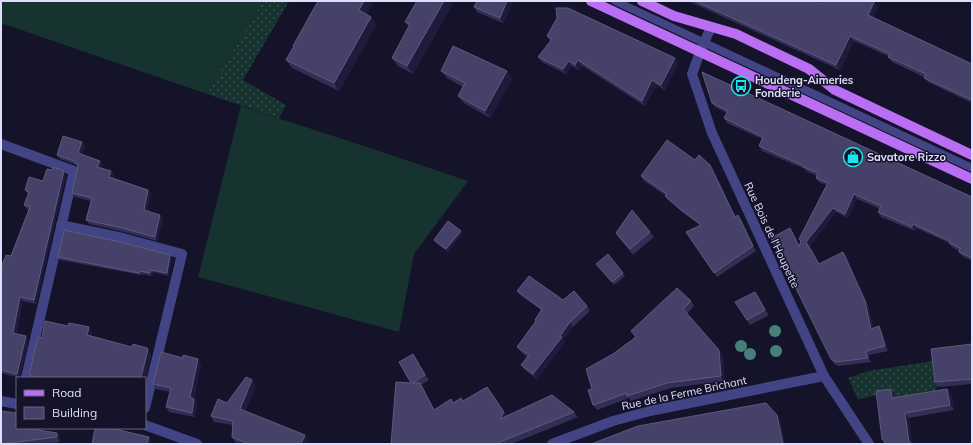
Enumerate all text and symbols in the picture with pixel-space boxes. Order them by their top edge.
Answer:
place label: Houdeng-Aimeries Fonderie [755,73,854,100]
bus stop icon: Houdeng-Aimeries Fonderie [730,75,752,97]
shop icon: Savatore Rizzo [842,146,864,168]
place label: Savatore Rizzo [867,150,947,164]
street label: Rue Bois de l'Houpette [741,180,803,290]
street label: Rue de la Ferme Brichant [620,373,748,413]
legend [16,377,146,429]
text: Road [52,385,81,400]
text: Building [52,405,97,420]

